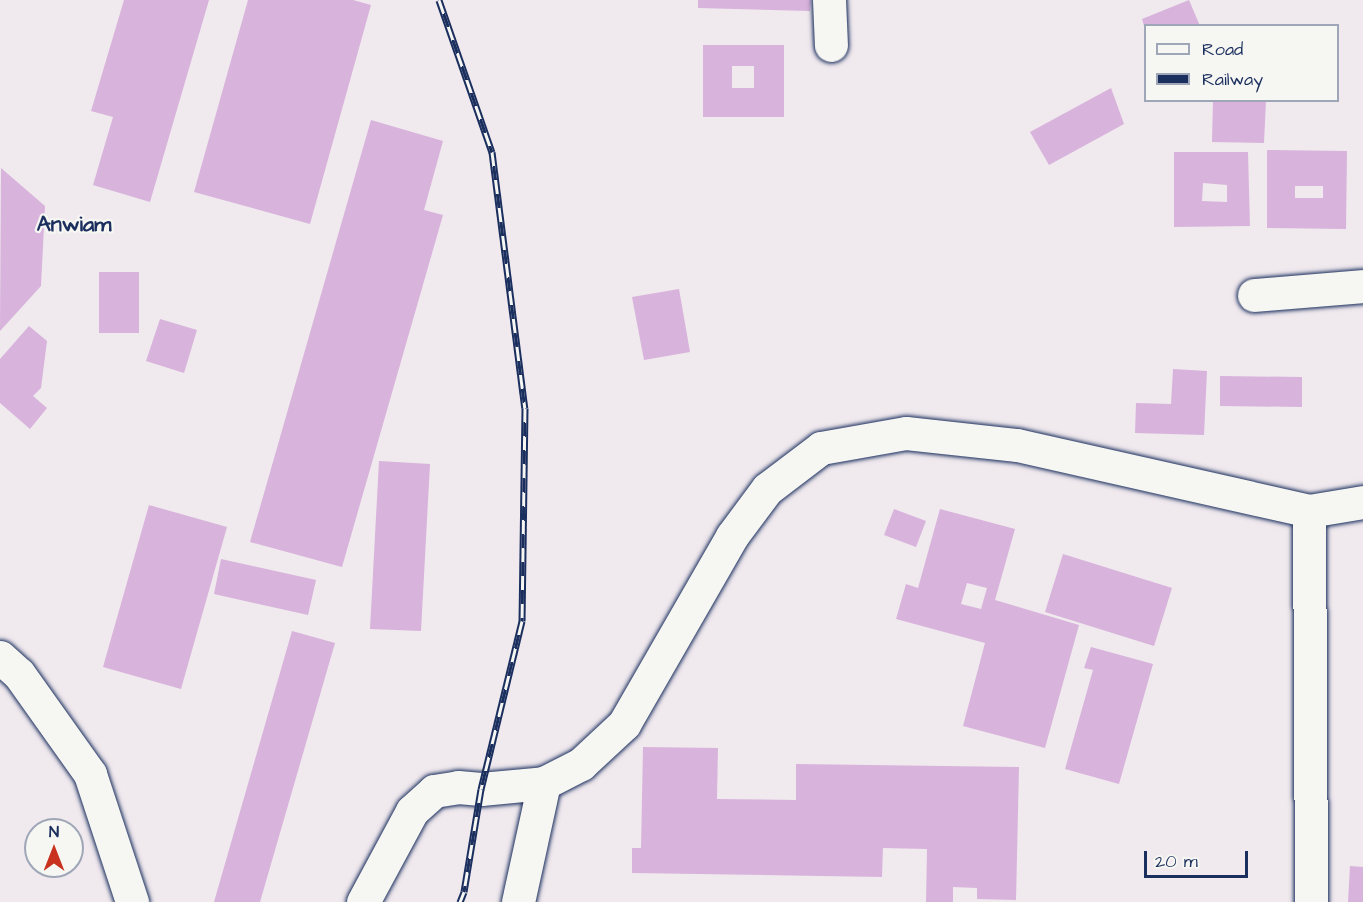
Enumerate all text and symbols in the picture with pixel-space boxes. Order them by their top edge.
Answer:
legend [1144,24,1339,102]
text: Road [1202,37,1243,62]
text: Railway [1202,67,1263,92]
district label: Anwiam [37,212,111,238]
north arrow [24,818,84,878]
text: N [49,821,59,843]
scale bar [1147,839,1250,877]
text: 20 m [1155,849,1198,874]

